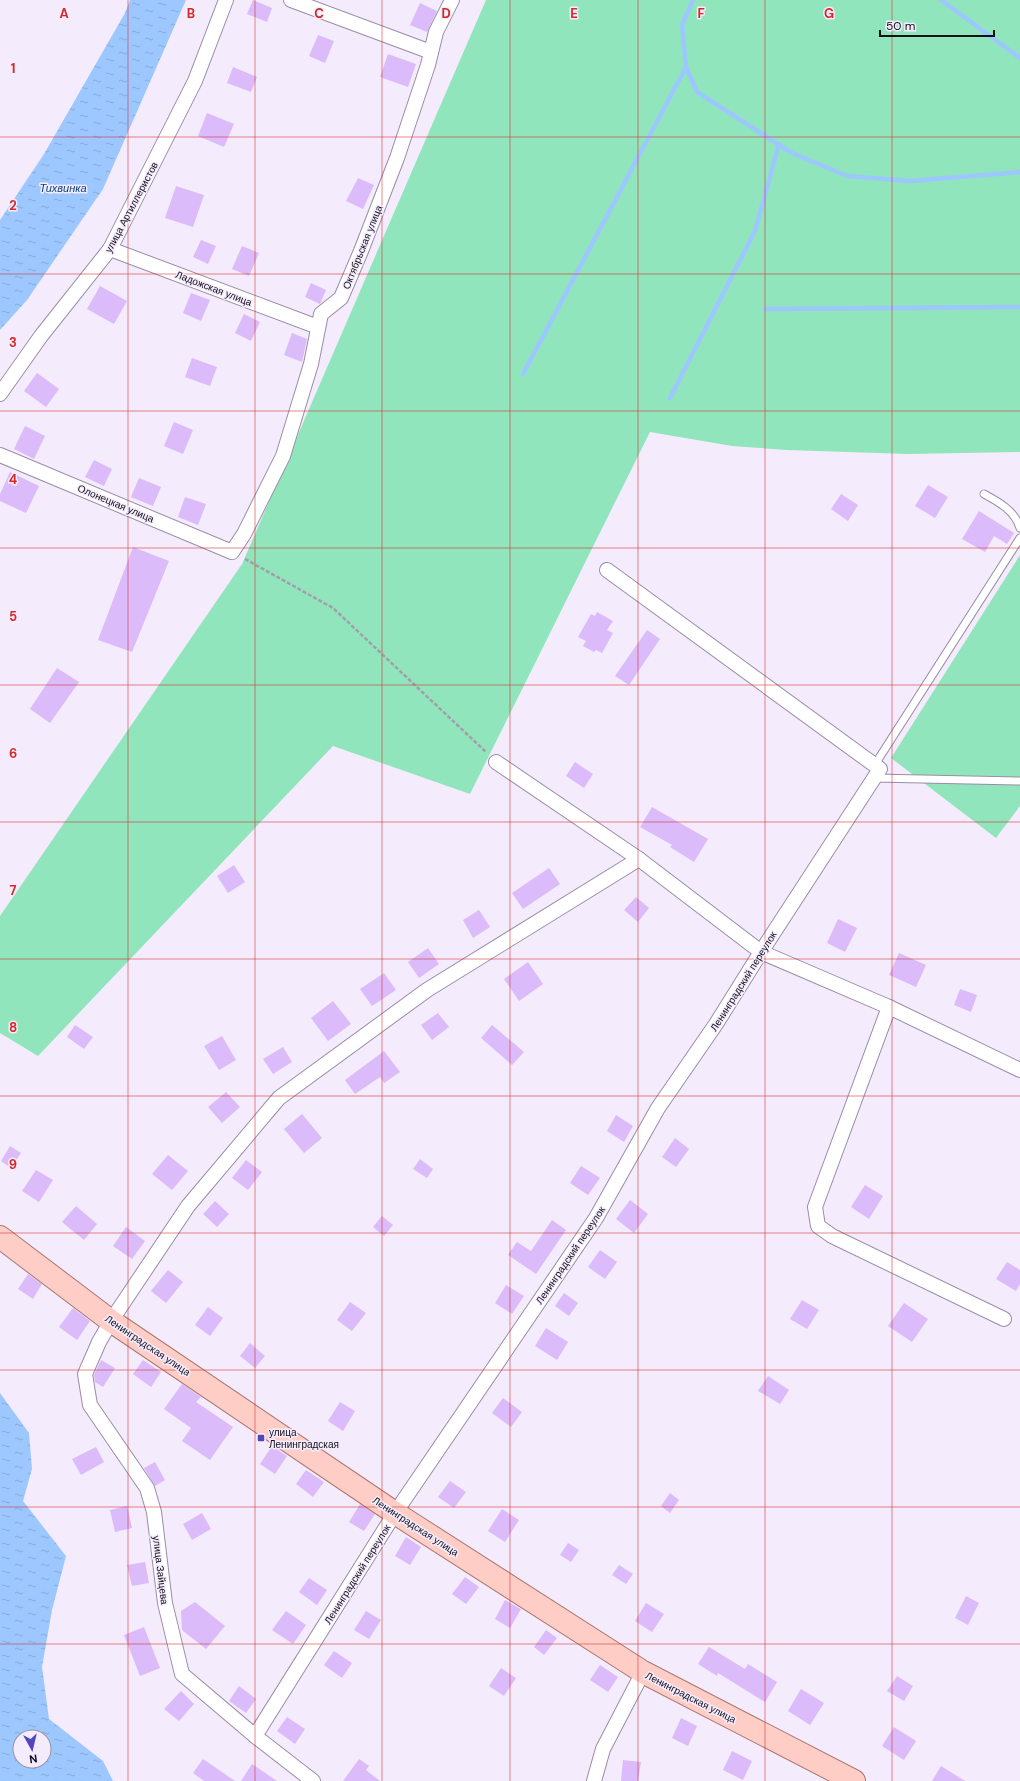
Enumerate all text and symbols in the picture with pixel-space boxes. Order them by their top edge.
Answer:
text: A [59,5,69,22]
text: B [187,5,195,22]
text: C [314,5,324,22]
text: D [441,5,451,22]
text: E [570,5,578,22]
text: F [697,5,705,22]
text: G [824,5,834,22]
scale bar [880,12,994,38]
text: 50 m [886,18,915,34]
text: 1 [11,60,15,77]
street label: улица Артиллеристов [102,160,161,255]
water label: Тихвинка [39,181,87,195]
text: 2 [9,197,17,214]
street label: Октябрьская улица [340,203,385,291]
street label: Ладожская улица [174,268,254,309]
text: 3 [9,334,17,351]
text: 4 [9,471,17,488]
street label: Олонецкая улица [76,482,156,526]
text: 5 [9,608,17,625]
text: 6 [9,745,17,762]
text: 7 [10,882,17,899]
street label: Ленинградский переулок [707,928,780,1034]
text: 8 [9,1019,17,1036]
text: 9 [9,1156,17,1173]
street label: Ленинградский переулок [533,1203,608,1307]
street label: Ленинградская улица [103,1312,193,1379]
place label: улица Ленинградская [269,1426,339,1451]
marker: улица Ленинградская [256,1433,266,1443]
street label: Ленинградская улица [370,1494,462,1559]
street label: Ленинградский переулок [321,1521,394,1627]
street label: улица Зайцева [150,1535,171,1606]
street label: Ленинградская улица [643,1669,739,1726]
north arrow [12,1729,52,1769]
text: N [28,1751,38,1766]

